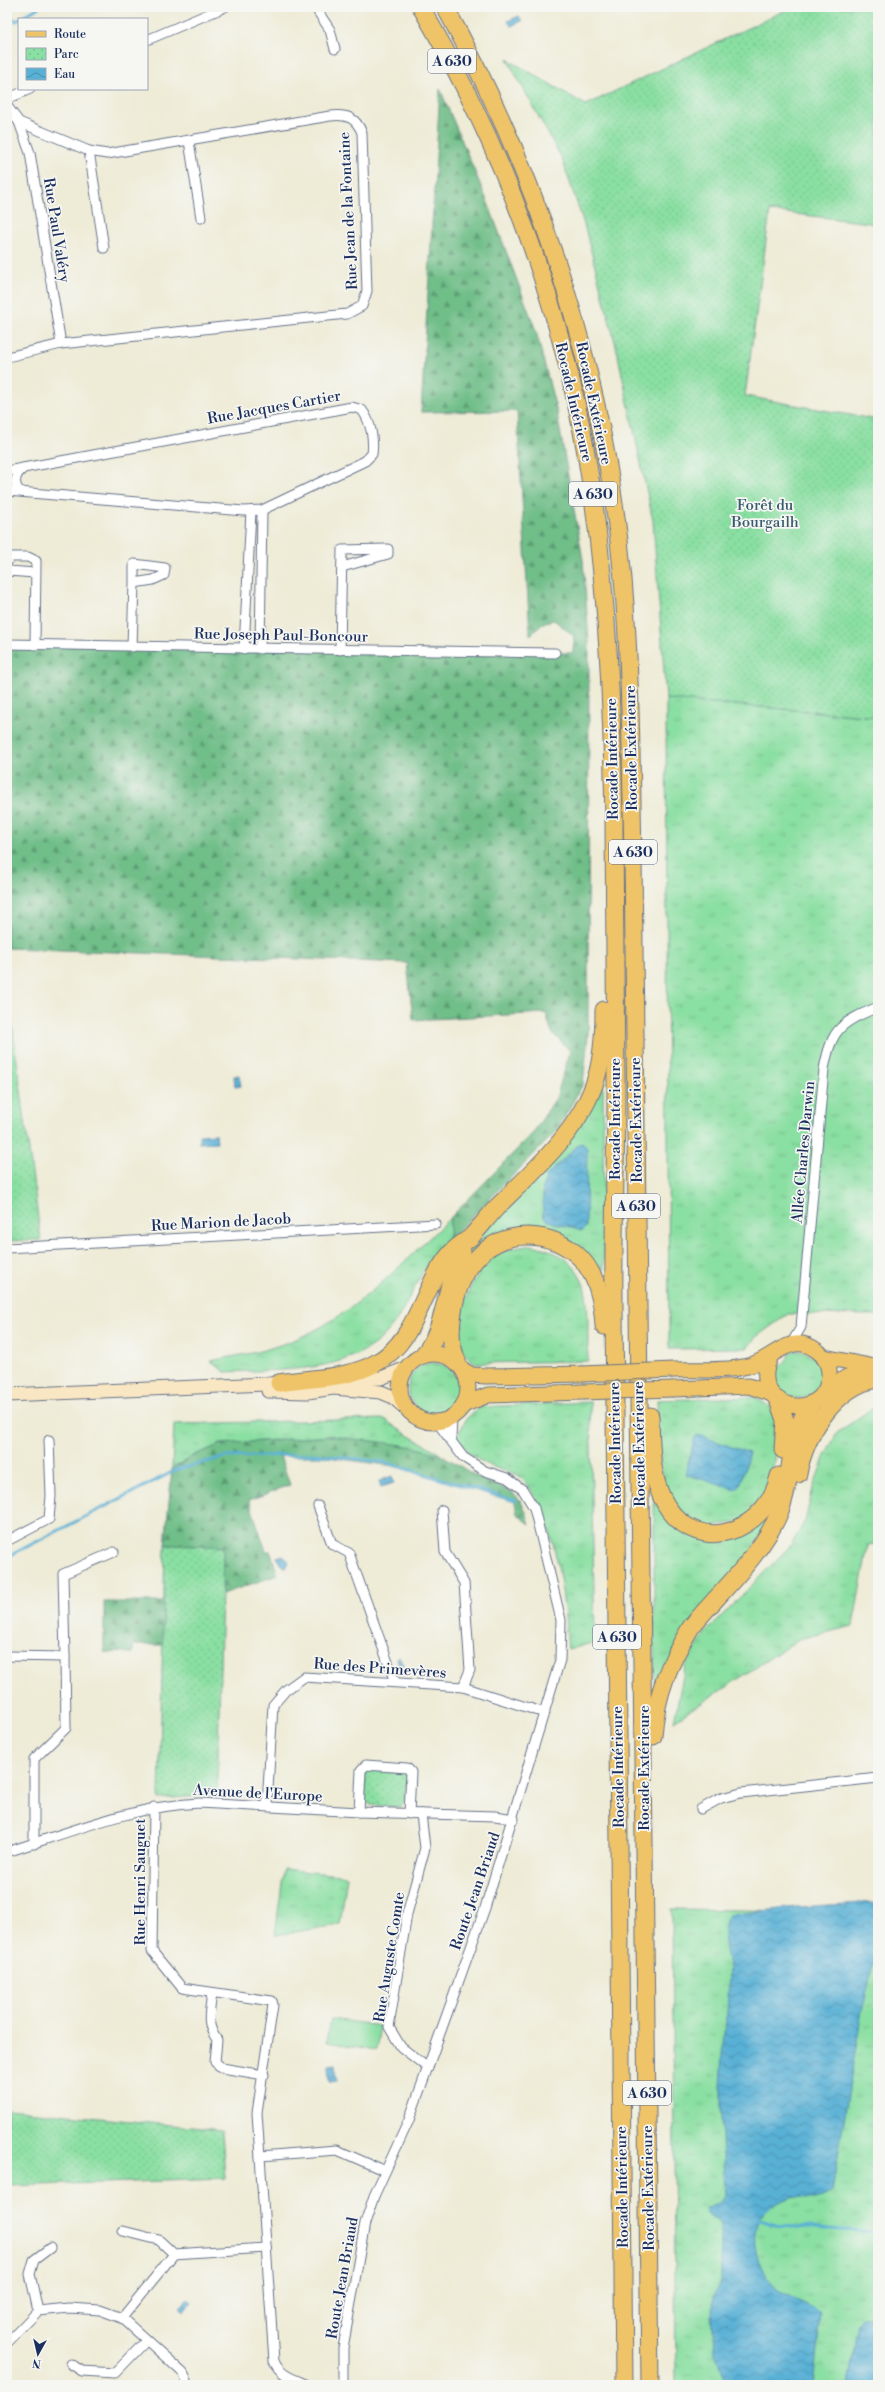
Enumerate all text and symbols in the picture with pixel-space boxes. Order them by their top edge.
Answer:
legend [18,18,148,90]
text: Route [54,27,86,42]
text: Parc [54,47,79,62]
road number: A 630 [428,49,476,73]
text: Eau [54,67,75,82]
street label: Rue Jean de la Fontaine [335,131,362,291]
street label: Rue Paul Valéry [39,176,74,285]
street label: Rocade Intérieure [551,340,597,464]
street label: Rocade Extérieure [571,340,616,466]
street label: Rue Jacques Cartier [206,386,343,429]
road number: A 630 [569,482,617,506]
park label: Forêt du Bourgailh [730,496,799,532]
street label: Rue Joseph Paul-Boncour [194,624,369,647]
street label: Rocade Extérieure [621,685,642,811]
street label: Rocade Intérieure [602,698,623,820]
road number: A 630 [609,840,657,864]
street label: Rocade Extérieure [626,1057,647,1183]
street label: Rocade Intérieure [606,1058,625,1180]
street label: Allée Charles Darwin [788,1080,819,1225]
road number: A 630 [612,1194,660,1218]
street label: Rue Marion de Jacob [150,1209,292,1236]
street label: Rocade Extérieure [629,1381,650,1507]
street label: Rocade Intérieure [605,1382,626,1504]
road number: A 630 [593,1625,641,1649]
street label: Rue des Primevères [313,1654,447,1683]
street label: Rocade Extérieure [635,1705,654,1831]
street label: Rocade Intérieure [608,1706,629,1828]
street label: Avenue de l'Europe [192,1781,323,1806]
street label: Rue Henri Sauguet [131,1818,150,1945]
street label: Route Jean Briaud [446,1829,505,1953]
street label: Rue Auguste Comte [370,1890,409,2024]
road number: A 630 [623,2081,671,2105]
street label: Rocade Extérieure [638,2125,659,2251]
street label: Rocade Intérieure [612,2126,633,2248]
street label: Route Jean Briaud [322,2215,363,2341]
north arrow [18,2334,58,2374]
text: N [31,2355,42,2370]

